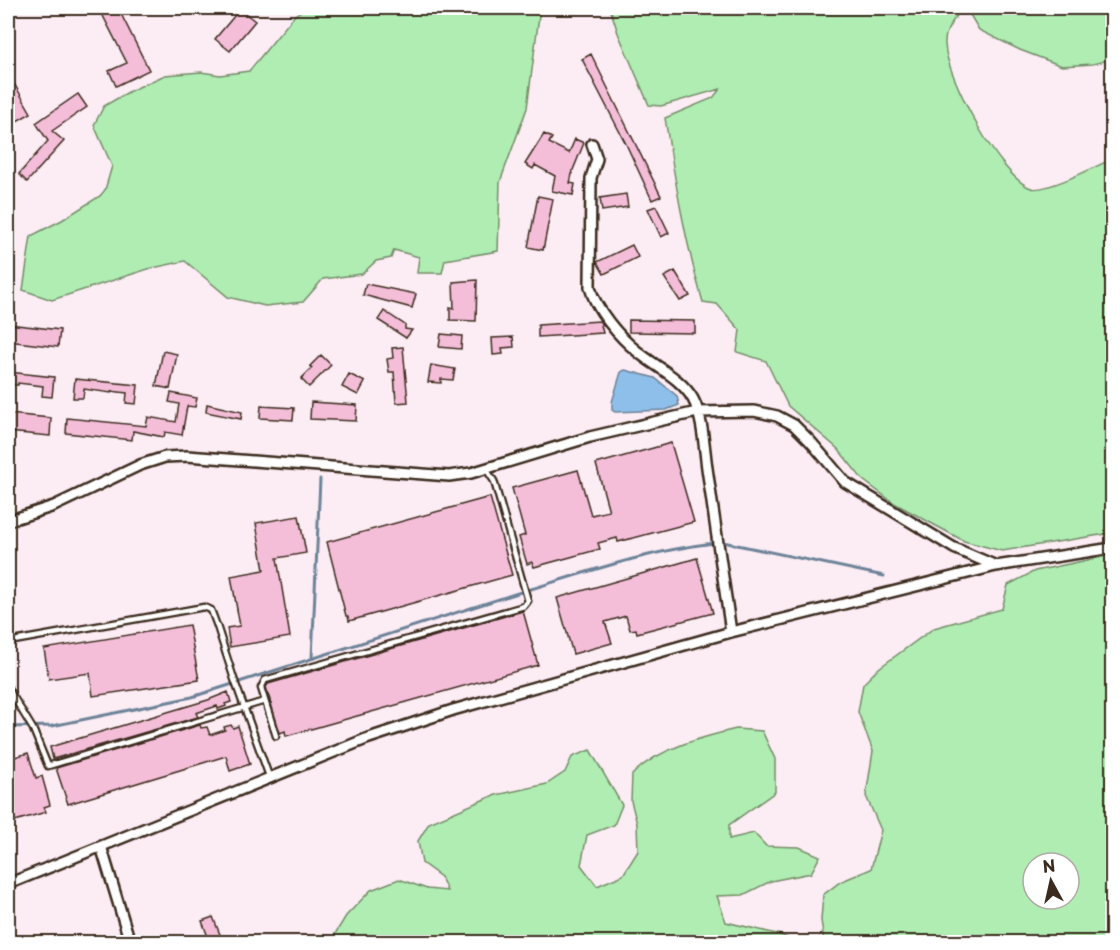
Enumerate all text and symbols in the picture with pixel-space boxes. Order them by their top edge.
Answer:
north arrow [1021,851,1081,911]
text: N [1041,852,1057,878]

